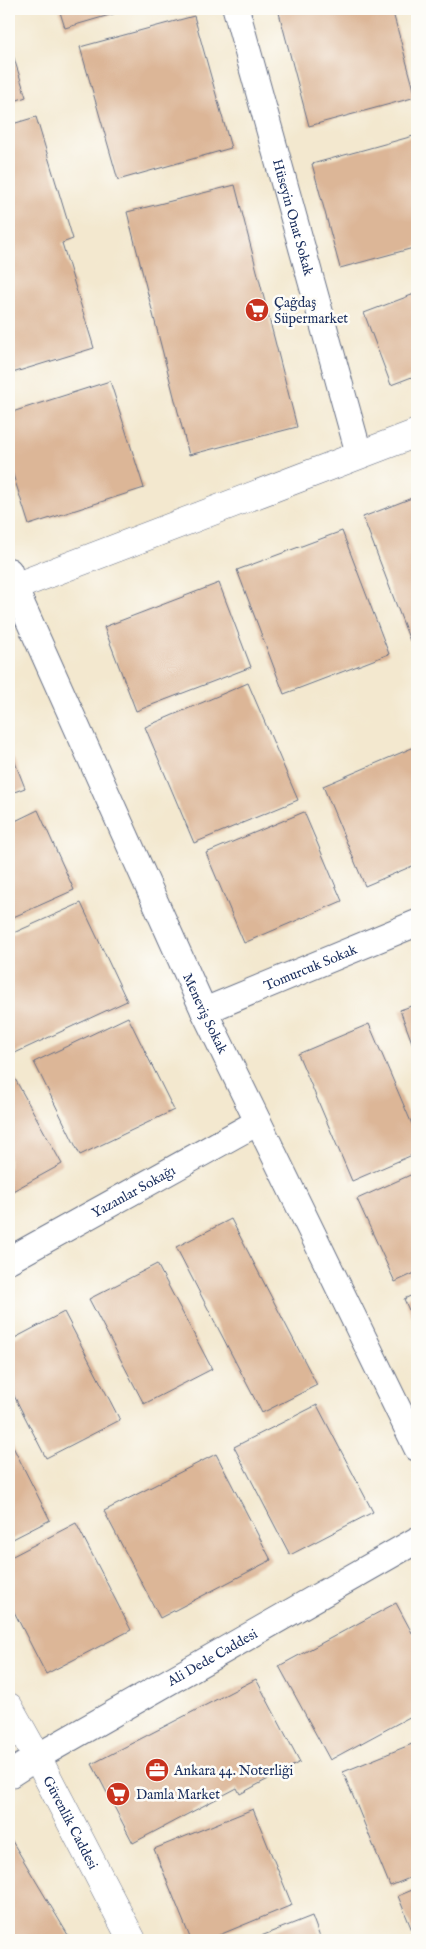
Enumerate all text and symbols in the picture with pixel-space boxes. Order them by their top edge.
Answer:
street label: Hüseyin Onat Sokak [268,157,317,278]
place label: Çağdaş Süpermarket [274,294,348,328]
supermarket icon: Çağdaş Süpermarket [244,297,270,323]
street label: Tomurcuk Sokak [261,941,360,995]
street label: Meneviş Sokak [178,970,232,1057]
street label: Yazanlar Sokağı [89,1162,179,1222]
street label: Ali Dede Caddesi [164,1625,261,1691]
office icon: Ankara 44. Noterliği [144,1757,170,1783]
place label: Ankara 44. Noterliği [173,1762,294,1780]
street label: Güvenlik Caddesi [38,1773,102,1873]
supermarket icon: Damla Market [105,1781,131,1807]
place label: Damla Market [136,1786,220,1804]

